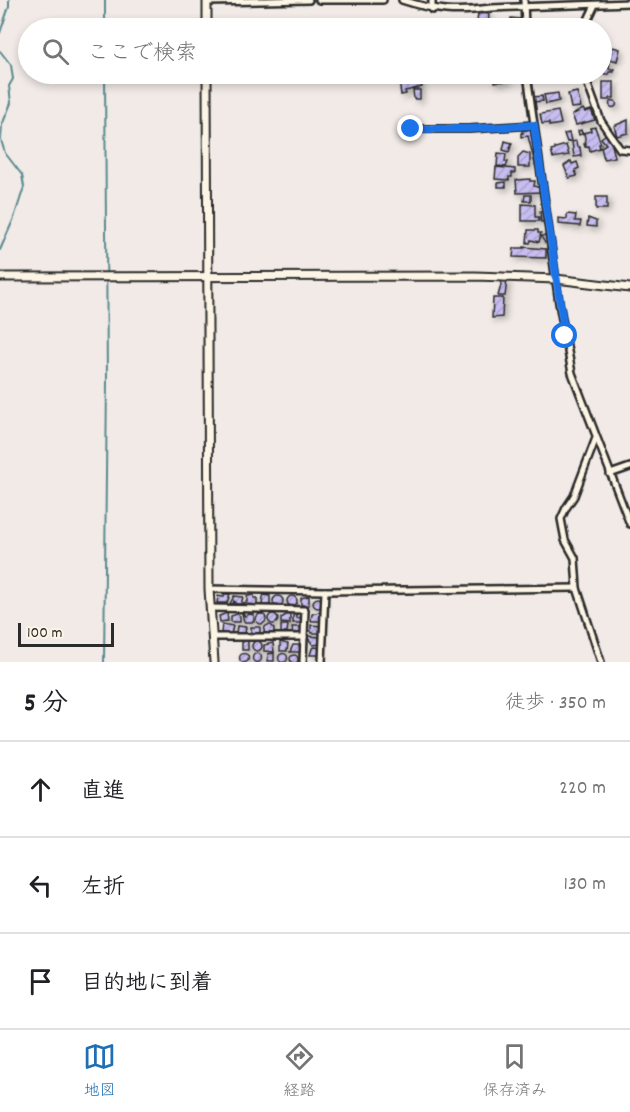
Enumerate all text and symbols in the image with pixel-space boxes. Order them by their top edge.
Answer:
search box [18,18,612,84]
icon: search [39,35,72,68]
text: ここで検索 [87,39,197,70]
route end [397,115,423,141]
route start [551,322,577,348]
scale bar [18,620,114,648]
text: 100 m [27,622,63,645]
text: 5 分 [24,686,68,723]
text: 徒歩 · 350 m [505,690,606,718]
icon: ahead [24,773,57,806]
text: 220 m [559,775,606,803]
text: 直進 [81,777,125,808]
icon: left [24,869,57,902]
text: 130 m [564,871,606,899]
text: 左折 [81,873,125,904]
icon: arrive [24,965,57,998]
text: 目的地に到着 [81,969,213,1000]
tab: 地図 [83,1040,116,1103]
tab: 経路 [283,1040,316,1103]
tab: 保存済み [483,1040,547,1103]

